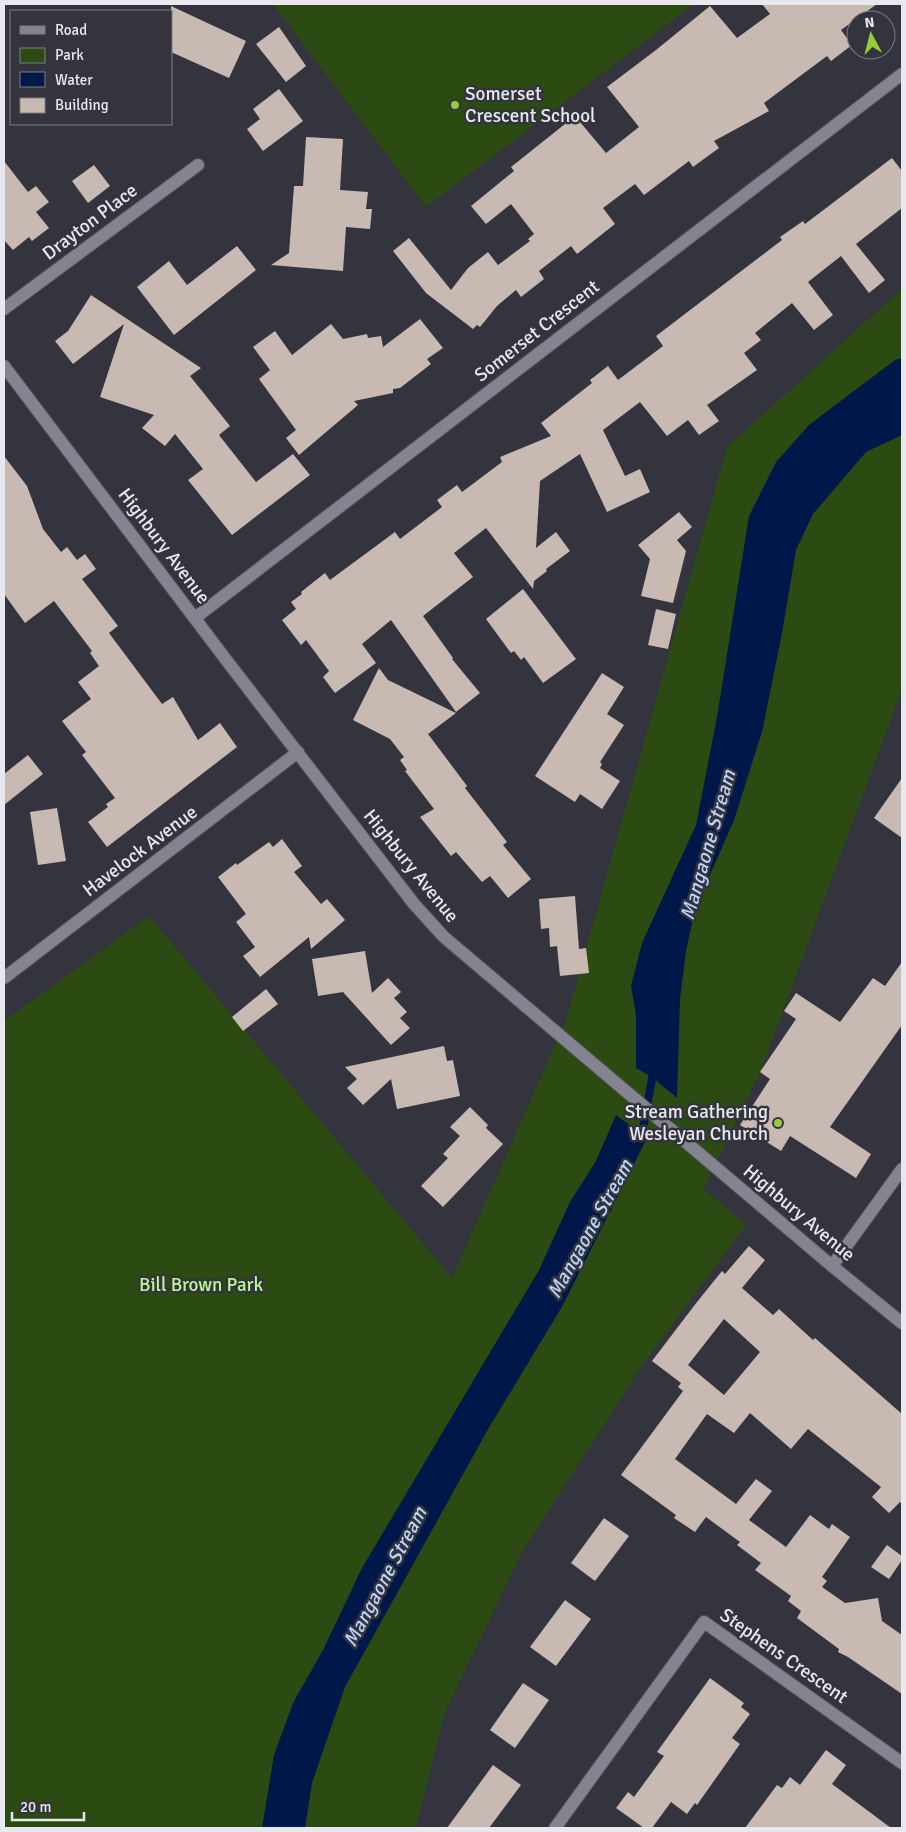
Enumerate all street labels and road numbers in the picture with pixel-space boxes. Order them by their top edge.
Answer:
street label: Drayton Place [38,178,142,266]
street label: Somerset Crescent [470,275,605,387]
street label: Highbury Avenue [113,483,215,609]
street label: Havelock Avenue [78,800,202,902]
street label: Highbury Avenue [358,805,464,927]
street label: Highbury Avenue [738,1159,860,1267]
street label: Stephens Crescent [715,1603,853,1709]

